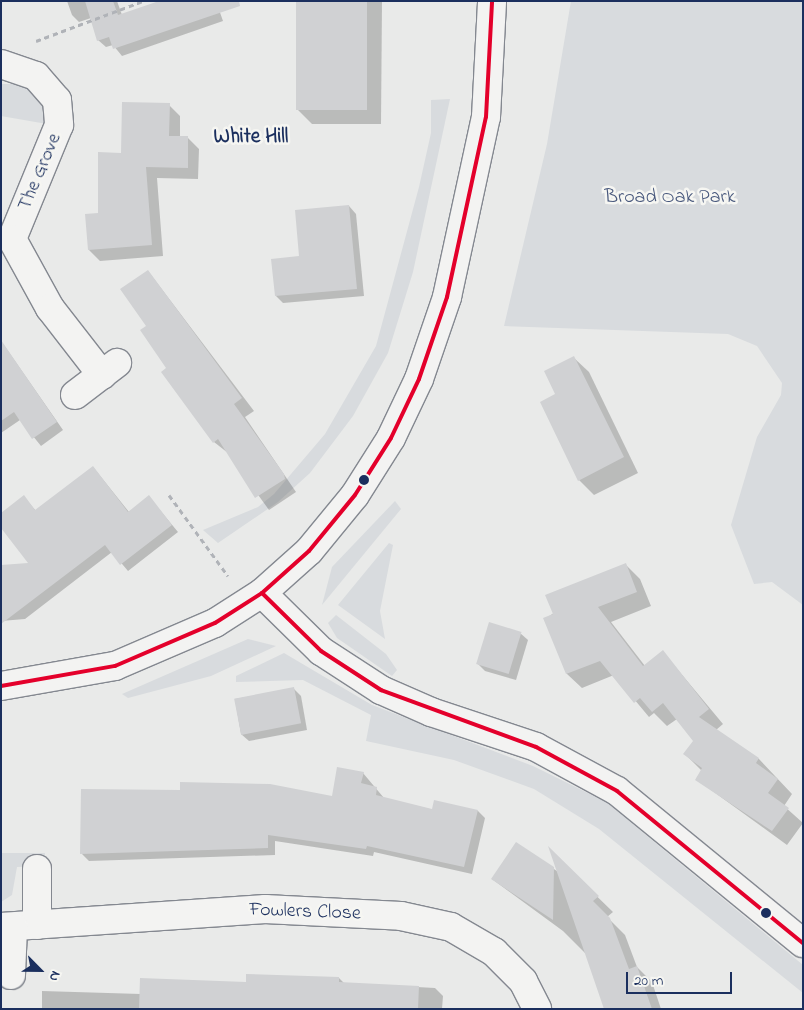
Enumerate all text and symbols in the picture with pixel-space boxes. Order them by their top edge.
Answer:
district label: White Hill [214,124,288,150]
street label: The Grove [13,130,67,214]
park label: Broad Oak Park [605,185,735,209]
unlabelled marker [359,475,369,485]
street label: Fowlers Close [249,898,361,926]
unlabelled marker [761,908,771,918]
north arrow [15,945,65,995]
scale bar [629,962,735,994]
text: N [43,968,66,985]
text: 20 m [634,970,663,992]

